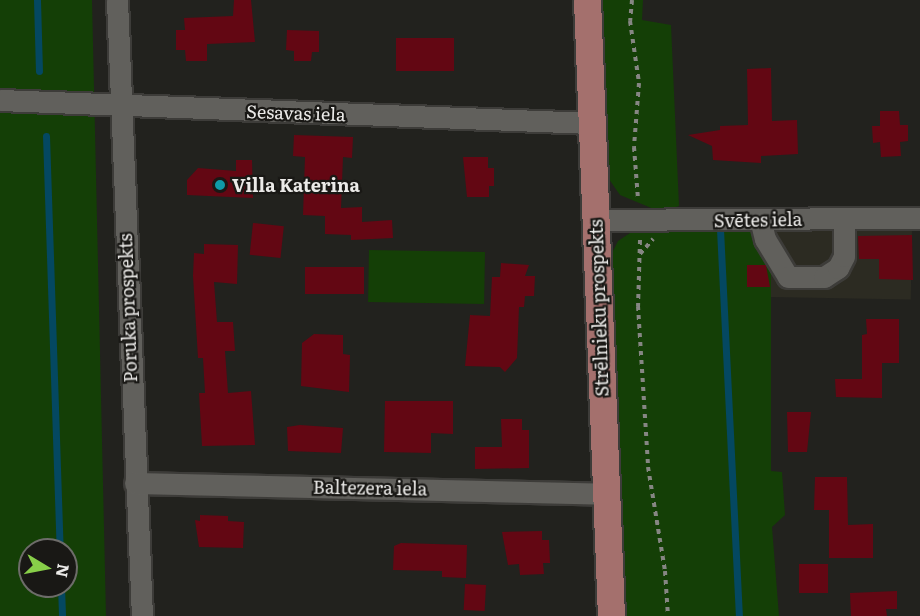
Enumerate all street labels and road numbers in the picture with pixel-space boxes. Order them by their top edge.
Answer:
street label: Sesavas iela [246,100,346,126]
street label: Svētes iela [714,208,802,232]
street label: Strēlnieku prospekts [585,219,613,397]
street label: Poruka prospekts [115,233,141,383]
street label: Baltezera iela [313,476,427,500]

